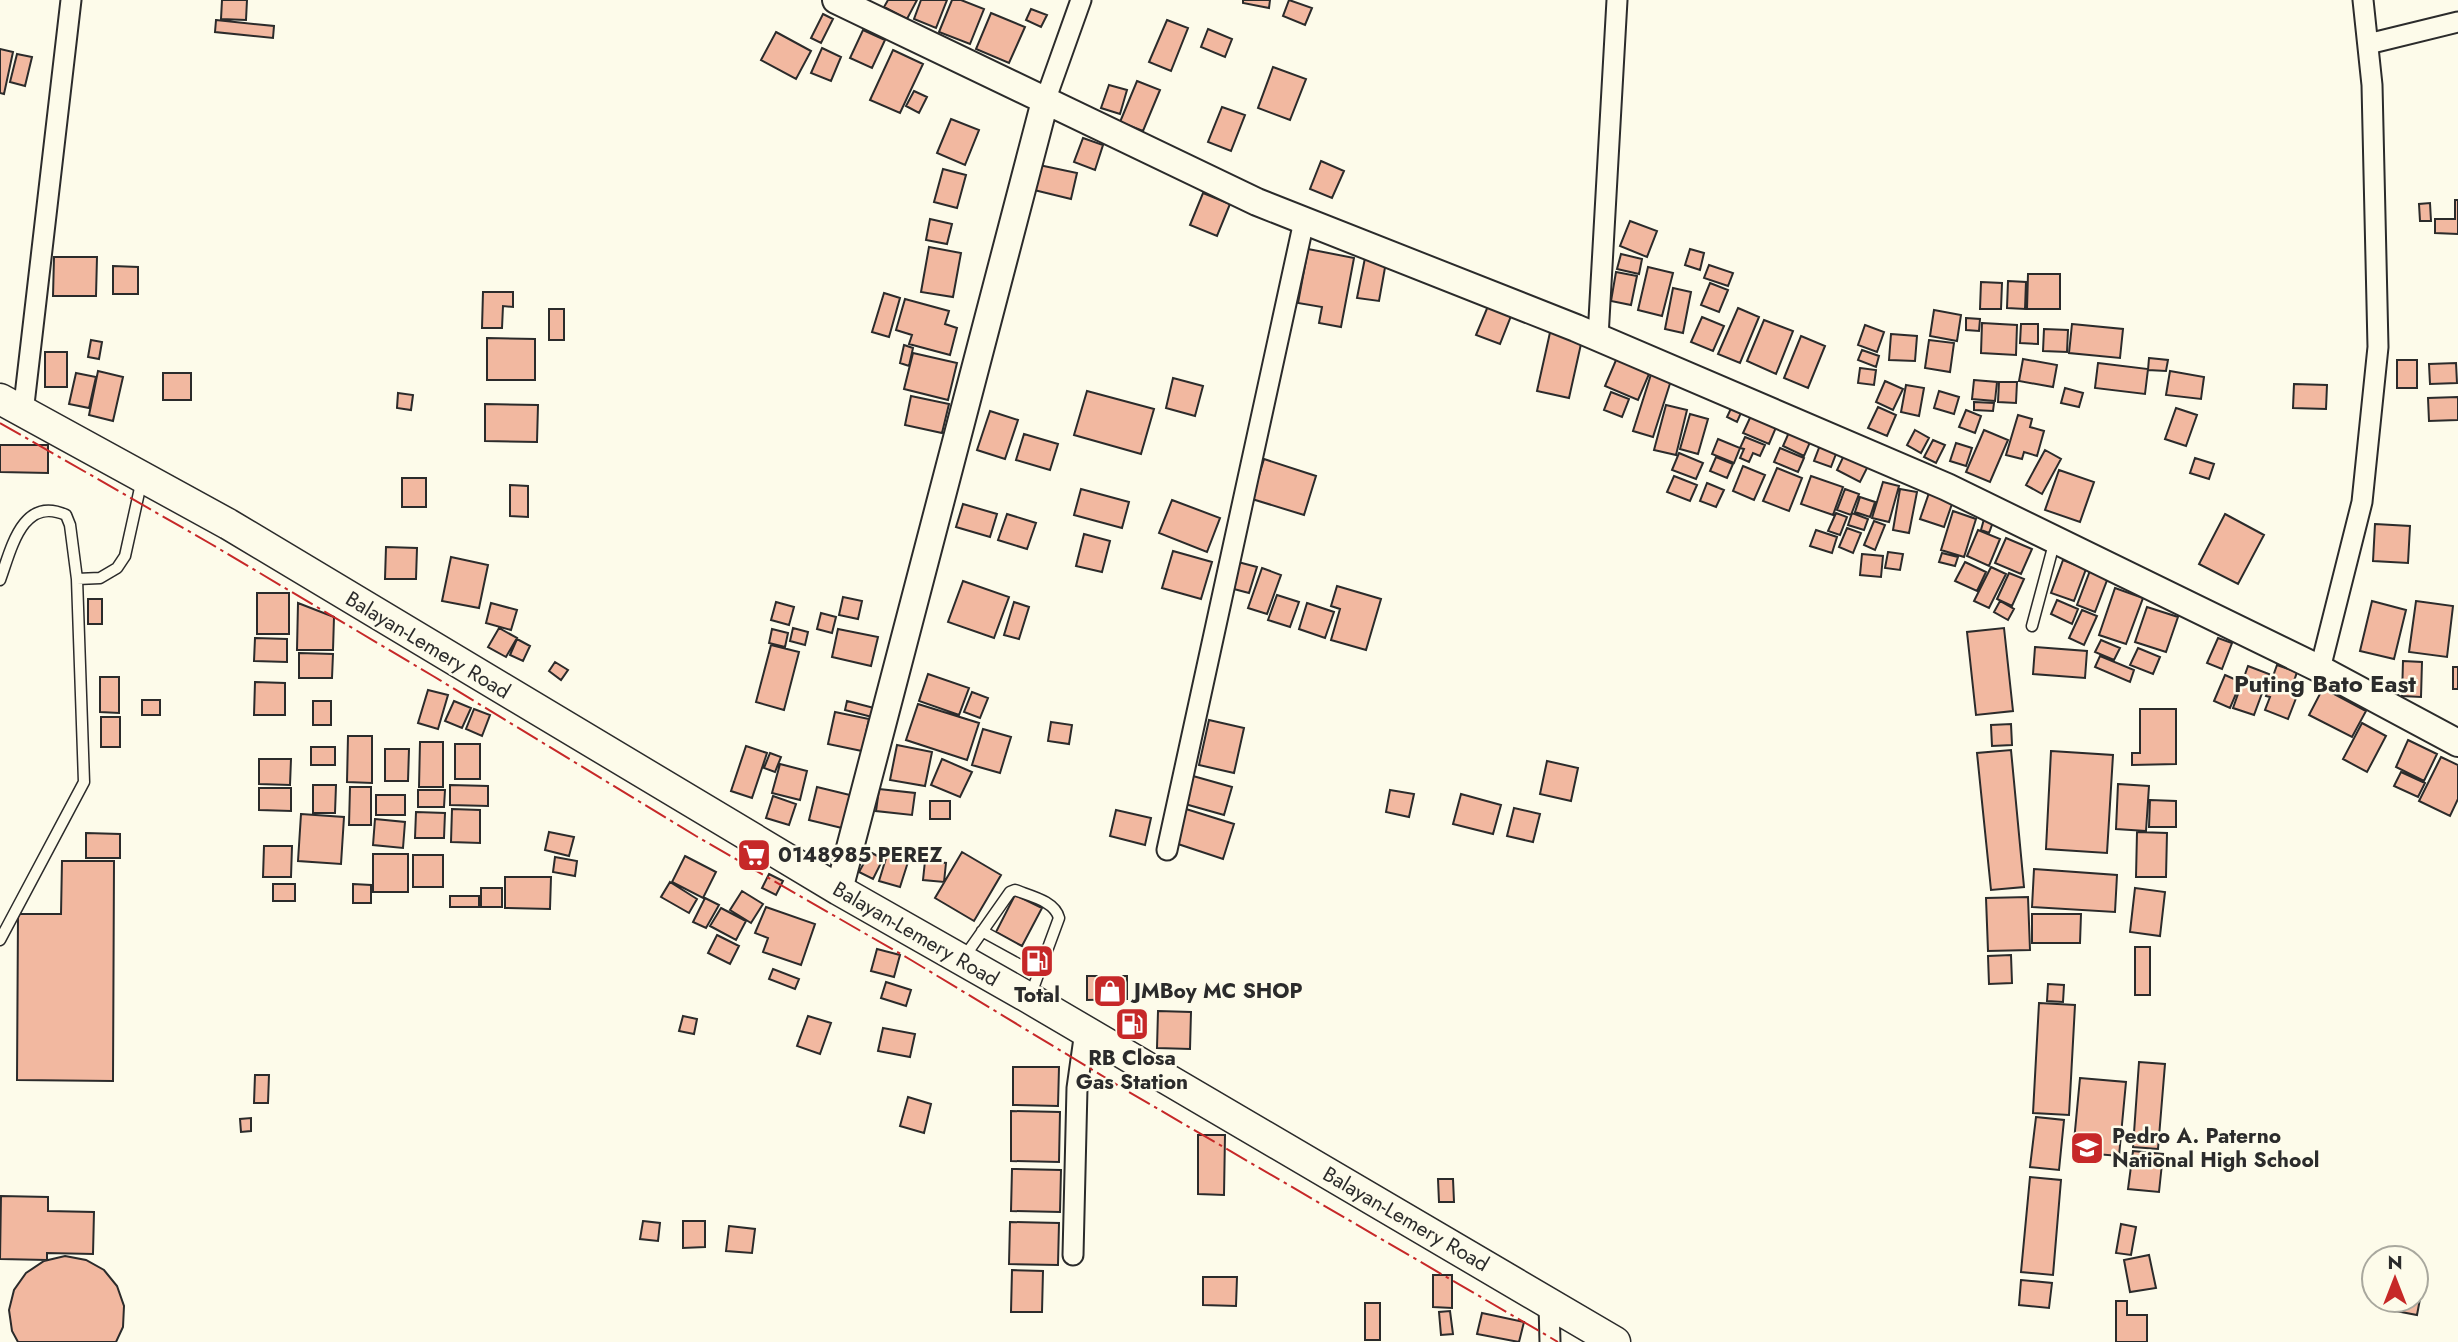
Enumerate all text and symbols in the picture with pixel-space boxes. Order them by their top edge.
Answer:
street label: Balayan-Lemery Road [340,584,516,706]
district label: Puting Bato East [2234,666,2416,701]
supermarket icon: 0148985 PEREZ [735,836,773,874]
place label: 0148985 PEREZ [778,840,943,870]
street label: Balayan-Lemery Road [827,874,1005,994]
fuel station icon: Total [1018,942,1056,980]
shop icon: JMBoy MC SHOP [1091,972,1129,1010]
place label: JMBoy MC SHOP [1130,976,1303,1006]
place label: Total [1014,980,1060,1010]
fuel station icon: RB Closa Gas Station [1113,1005,1151,1043]
place label: RB Closa Gas Station [1076,1043,1188,1097]
place label: Pedro A. Paterno National High School [2112,1121,2319,1175]
school or university icon: Pedro A. Paterno National High School [2068,1129,2106,1167]
street label: Balayan-Lemery Road [1317,1159,1495,1279]
north arrow [2360,1244,2430,1314]
text: N [2387,1249,2403,1276]

